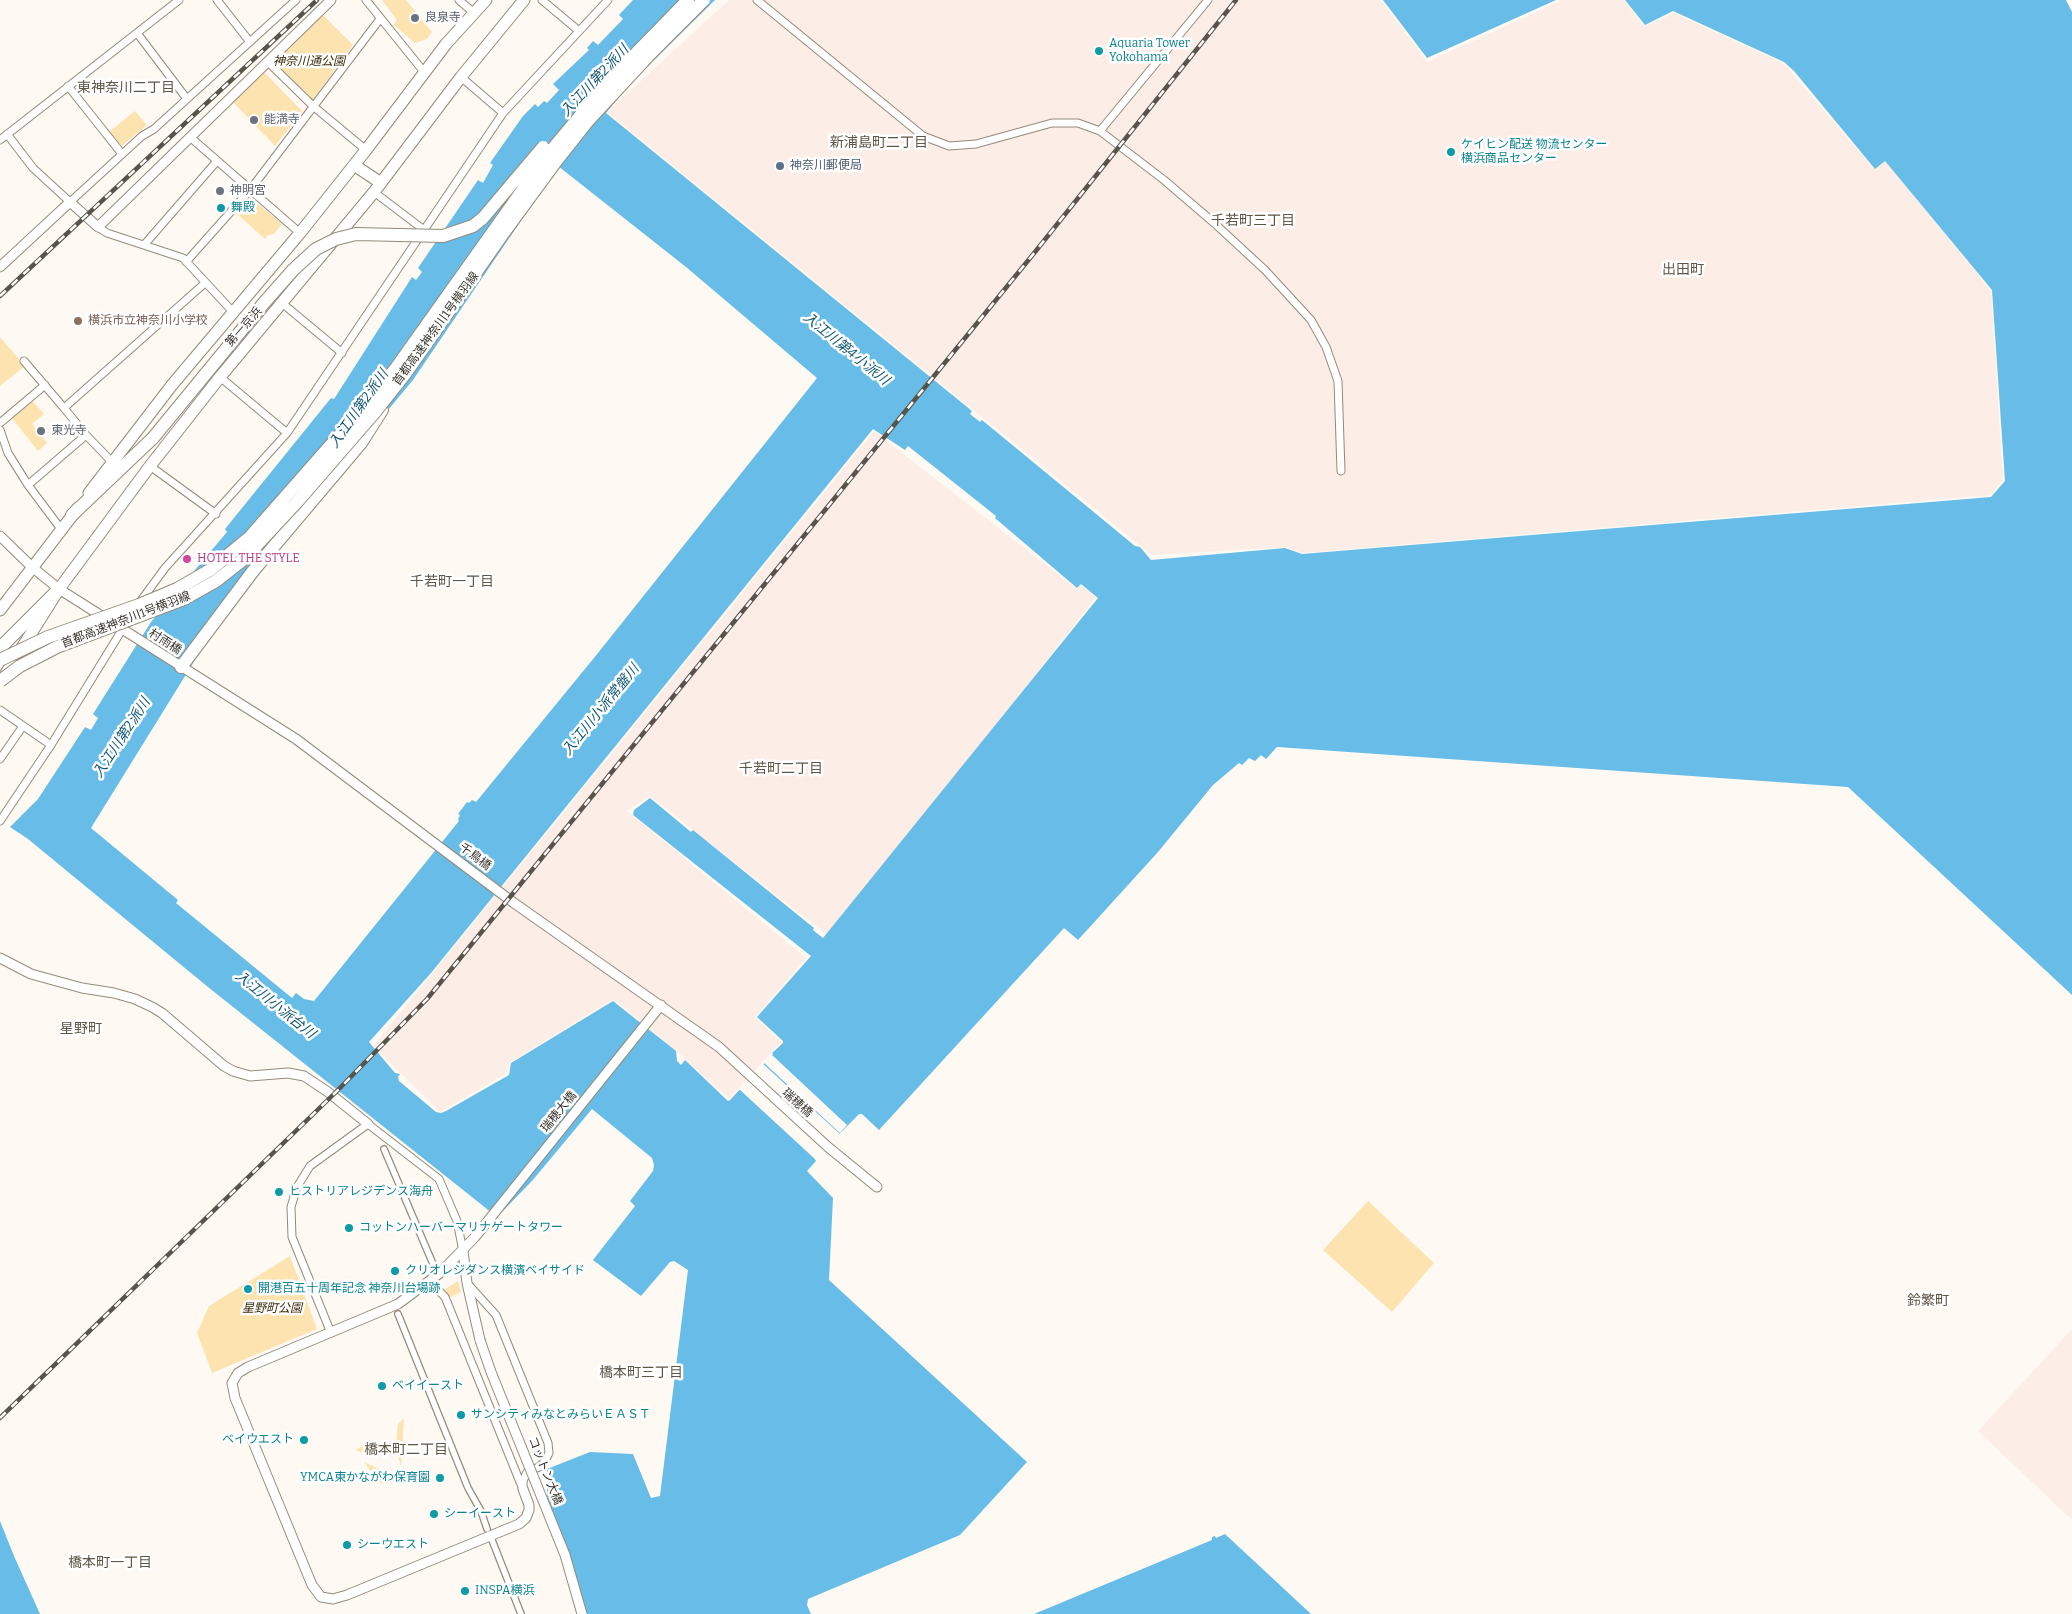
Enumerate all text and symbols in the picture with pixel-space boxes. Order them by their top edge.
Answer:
place label: 良泉寺 [425,11,461,25]
marker: 良泉寺 [409,12,421,24]
place label: Aquaria Tower Yokohama [1109,37,1190,65]
water label: 入江川第2派川 [558,42,632,120]
marker: Aquaria Tower Yokohama [1093,45,1105,57]
park label: 神奈川通公園 [273,55,345,69]
district label: 東神奈川二丁目 [77,80,175,96]
place label: 能満寺 [264,113,300,127]
marker: 能満寺 [248,114,260,126]
district label: 新浦島町二丁目 [830,135,928,151]
place label: ケイヒン配送 物流センター 横浜商品センター [1461,138,1607,166]
marker: ケイヒン配送 物流センター 横浜商品センター [1445,146,1457,158]
place label: 神奈川郵便局 [790,159,862,173]
marker: 神奈川郵便局 [774,160,786,172]
place label: 神明宮 [230,184,266,198]
marker: 神明宮 [214,185,226,197]
place label: 舞殿 [231,201,255,215]
marker: 舞殿 [215,202,227,214]
district label: 千若町三丁目 [1211,213,1295,229]
district label: 出田町 [1662,262,1704,278]
street label: 首都高速神奈川1号横羽線 [390,269,482,389]
street label: 第一京浜 [223,304,265,350]
water label: 入江川第4小派川 [800,309,892,389]
place label: 横浜市立神奈川小学校 [88,314,208,328]
marker: 横浜市立神奈川小学校 [72,315,84,327]
water label: 入江川第2派川 [326,367,392,451]
place label: 東光寺 [51,424,87,438]
marker: 東光寺 [35,425,47,437]
place label: HOTEL THE STYLE [197,552,300,566]
marker: HOTEL THE STYLE [181,553,193,565]
district label: 千若町一丁目 [410,574,494,590]
street label: 首都高速神奈川1号横羽線 [60,589,192,651]
street label: 村雨橋 [146,626,184,658]
water label: 入江川小派常盤川 [559,661,643,759]
water label: 入江川第2派川 [90,695,154,781]
district label: 千若町二丁目 [739,761,823,777]
street label: 千鳥橋 [456,840,494,874]
water label: 入江川小派台川 [232,968,318,1042]
district label: 星野町 [60,1021,102,1037]
street label: 瑞穂橋 [779,1086,815,1120]
street label: 瑞穂大橋 [538,1089,580,1135]
place label: ヒストリアレジデンス海舟 [289,1185,433,1199]
marker: ヒストリアレジデンス海舟 [273,1186,285,1198]
place label: コットンハーバーマリナゲートタワー [359,1221,563,1235]
marker: コットンハーバーマリナゲートタワー [343,1222,355,1234]
place label: クリオレジダンス横濱ベイサイド [405,1264,585,1278]
marker: クリオレジダンス横濱ベイサイド [389,1265,401,1277]
place label: 開港百五十周年記念 神奈川台場跡 [258,1282,440,1296]
marker: 開港百五十周年記念 神奈川台場跡 [242,1283,254,1295]
district label: 鈴繁町 [1907,1293,1949,1309]
park label: 星野町公園 [242,1302,302,1316]
district label: 橋本町三丁目 [599,1365,683,1381]
place label: ベイイースト [392,1379,464,1393]
marker: ベイイースト [376,1380,388,1392]
place label: サンシティみなとみらいＥＡＳＴ [471,1408,651,1422]
marker: サンシティみなとみらいＥＡＳＴ [455,1409,467,1421]
place label: ベイウエスト [222,1433,294,1447]
marker: ベイウエスト [298,1434,310,1446]
street label: コットン大橋 [525,1435,565,1507]
district label: 橋本町二丁目 [364,1442,448,1458]
place label: YMCA東かながわ保育園 [300,1471,430,1485]
marker: YMCA東かながわ保育園 [434,1472,446,1484]
place label: シーイースト [444,1507,516,1521]
marker: シーイースト [428,1508,440,1520]
place label: シーウエスト [357,1538,429,1552]
marker: シーウエスト [341,1539,353,1551]
district label: 橋本町一丁目 [68,1555,152,1571]
place label: INSPA横浜 [475,1584,535,1598]
marker: INSPA横浜 [459,1585,471,1597]

